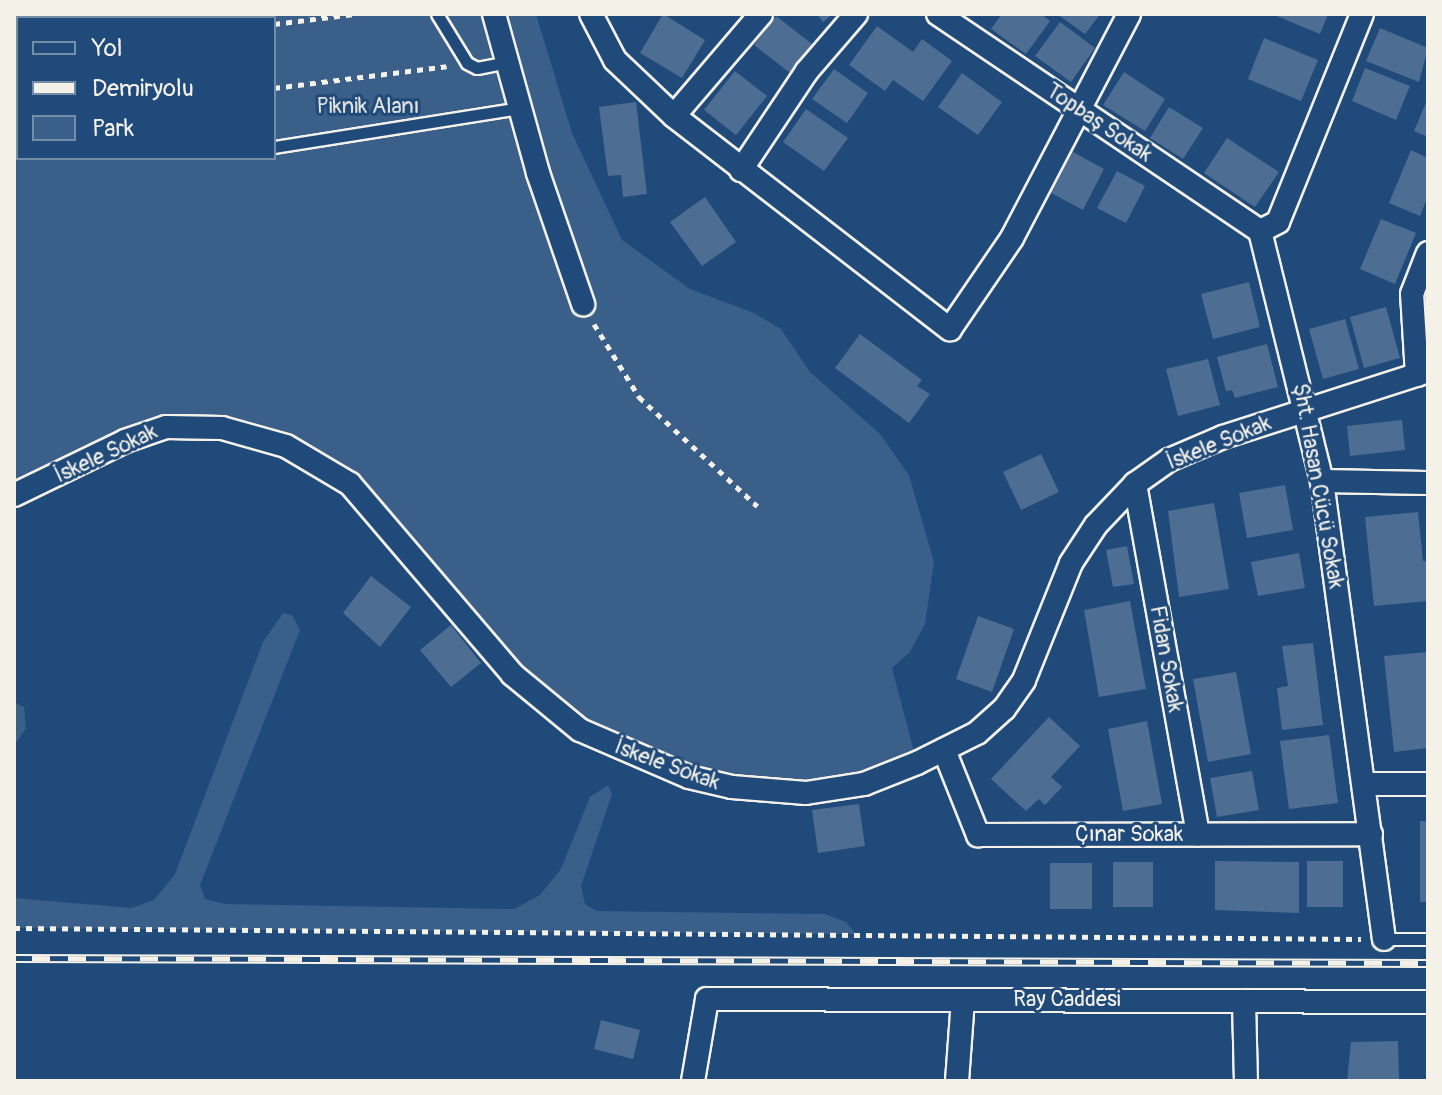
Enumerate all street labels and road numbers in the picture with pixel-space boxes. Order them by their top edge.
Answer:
street label: Topbaş Sokak [1041,78,1157,168]
street label: Şht. Hasan Cücü Sokak [1287,381,1349,591]
street label: İskele Sokak [1163,410,1275,476]
street label: İskele Sokak [51,419,161,489]
street label: Fidan Sokak [1144,604,1188,714]
street label: İskele Sokak [611,734,723,796]
street label: Çınar Sokak [1075,822,1183,848]
street label: Ray Caddesi [1013,987,1121,1013]

